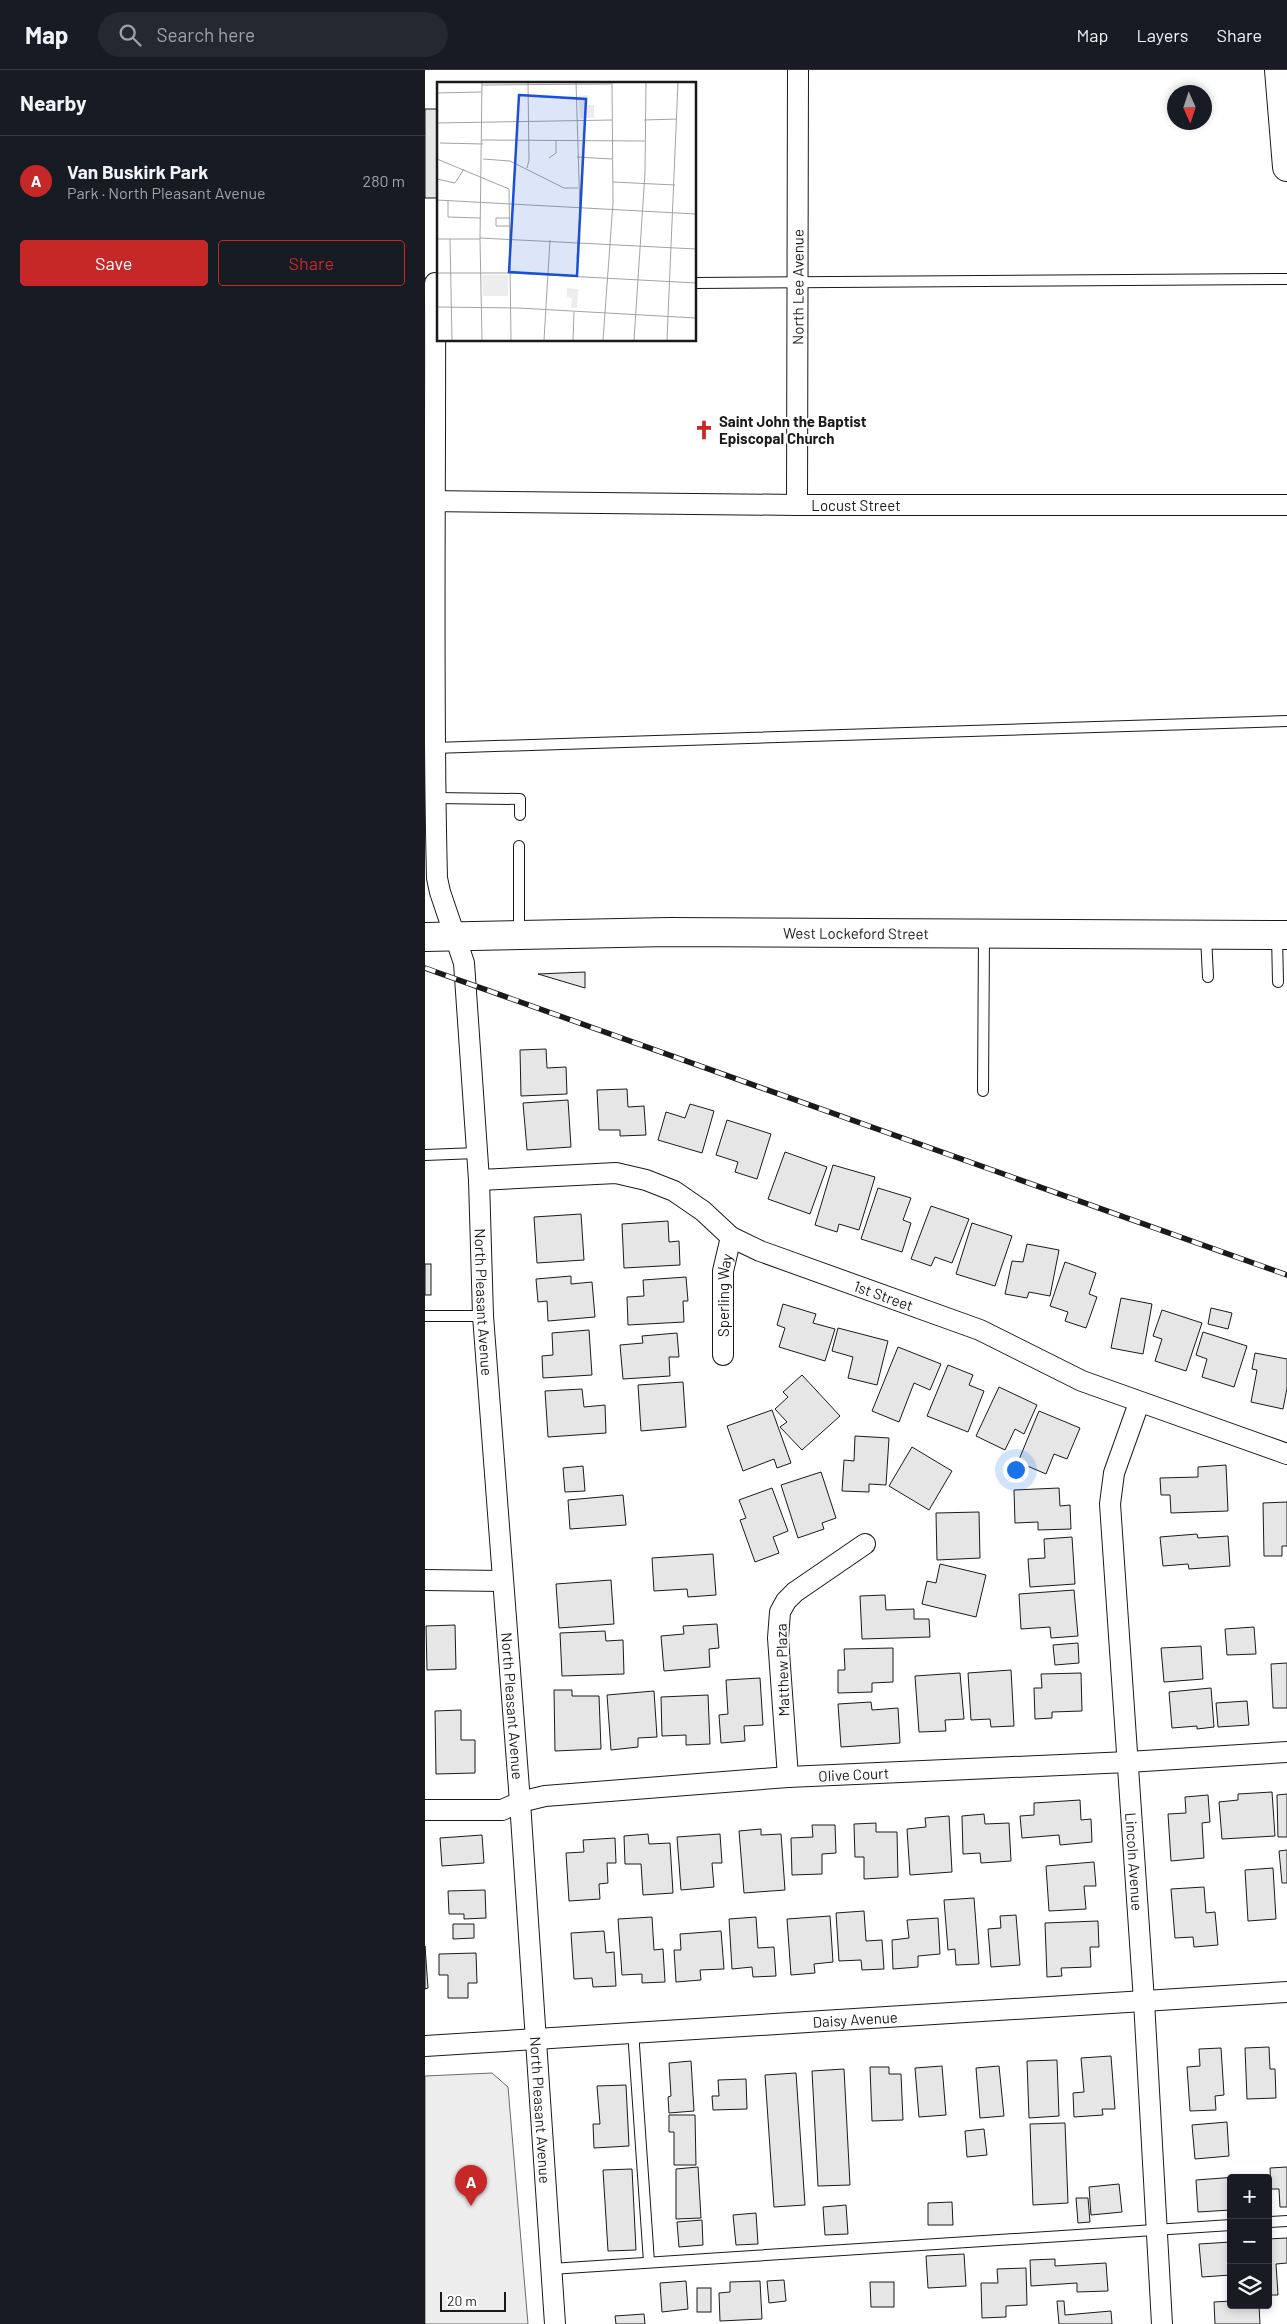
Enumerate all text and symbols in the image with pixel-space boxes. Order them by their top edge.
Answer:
search box [98,12,448,57]
text: Map [25,20,68,49]
icon: search [116,21,144,49]
text: Search here [156,23,255,46]
text: Map [1076,24,1108,46]
text: Layers [1136,24,1189,46]
text: Share [1217,24,1262,46]
inset map [437,82,696,341]
north arrow [1167,85,1212,130]
text: Nearby [20,90,86,115]
text: Van Buskirk Park [67,160,208,183]
text: A [31,171,41,190]
text: 280 m [363,171,405,190]
text: Park · North Pleasant Avenue [67,183,266,202]
street label: North Lee Avenue [788,229,807,345]
button: Save [20,240,208,286]
button: Share [218,240,405,286]
place label: Saint John the Baptist Episcopal Church [719,412,867,447]
church icon: Saint John the Baptist Episcopal Church [693,419,715,441]
street label: Locust Street [811,496,901,514]
street label: West Lockeford Street [783,924,929,942]
street label: North Pleasant Avenue [471,1228,497,1376]
street label: Sperling Way [714,1251,736,1337]
street label: 1st Street [851,1276,916,1314]
your location [1003,1457,1029,1483]
street label: Matthew Plaza [771,1623,793,1717]
street label: North Pleasant Avenue [498,1632,527,1780]
street label: Olive Court [818,1764,890,1785]
street label: Lincoln Avenue [1122,1812,1147,1911]
street label: Daisy Avenue [812,2007,898,2031]
street label: North Pleasant Avenue [527,2036,555,2184]
pin: A [455,2165,487,2206]
map controls [1227,2174,1272,2309]
button: + [1227,2174,1272,2219]
button: − [1227,2219,1272,2264]
button: layers [1227,2264,1272,2309]
scale bar [440,2289,506,2312]
text: 20 m [447,2292,477,2309]

